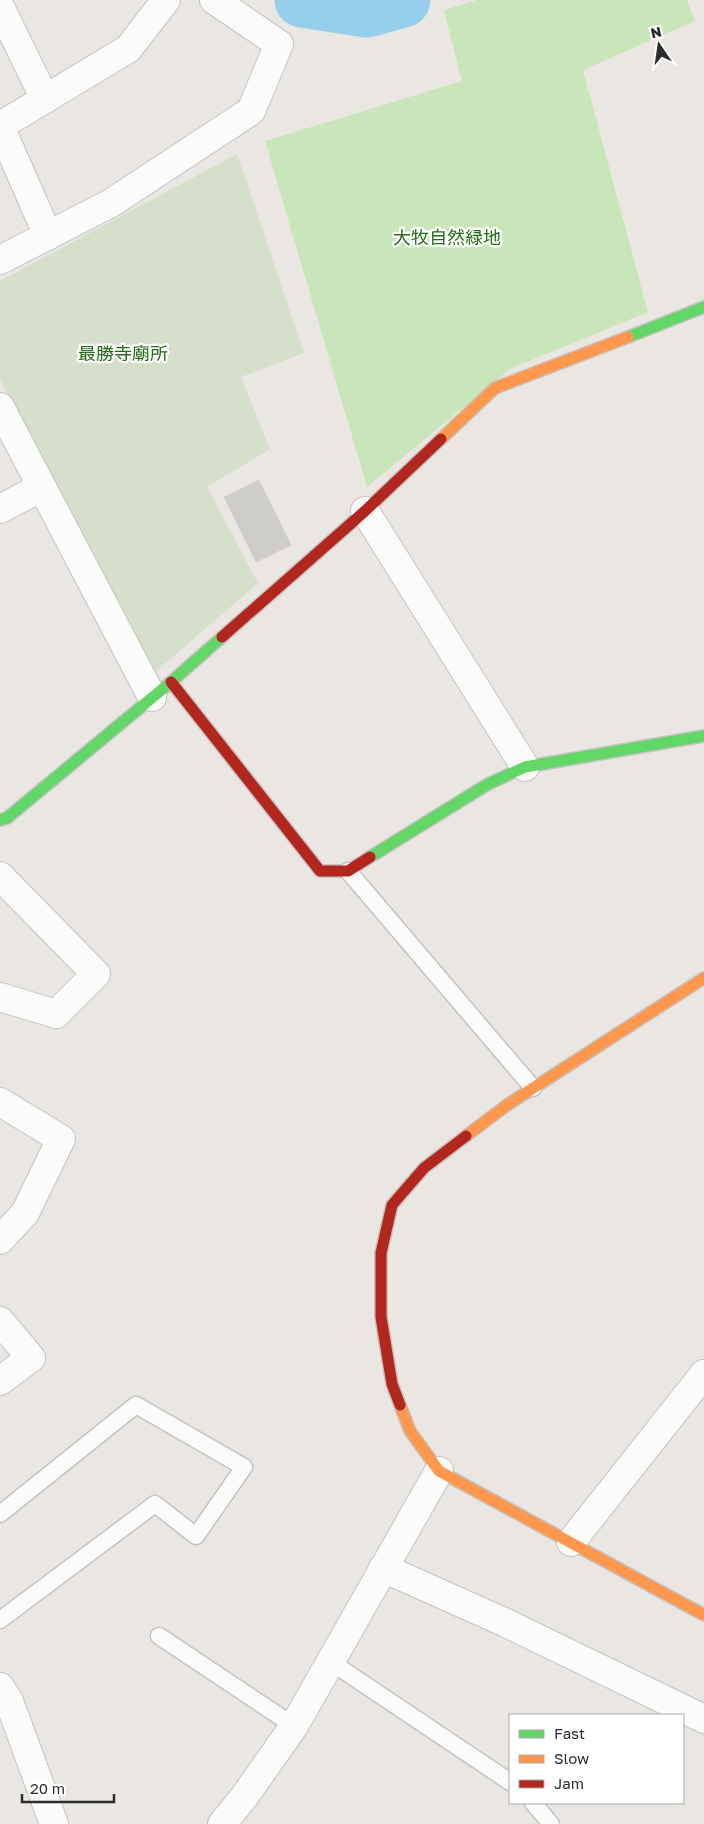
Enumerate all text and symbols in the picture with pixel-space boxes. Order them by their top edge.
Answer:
north arrow [634,20,684,70]
text: N [649,22,663,41]
park label: 大牧自然緑地 [393,226,501,248]
park label: 最勝寺廟所 [78,342,168,364]
legend [509,1714,684,1804]
text: Fast [554,1724,585,1742]
text: Slow [554,1749,589,1767]
scale bar [22,1772,115,1804]
text: Jam [554,1774,584,1792]
text: 20 m [30,1779,65,1797]

